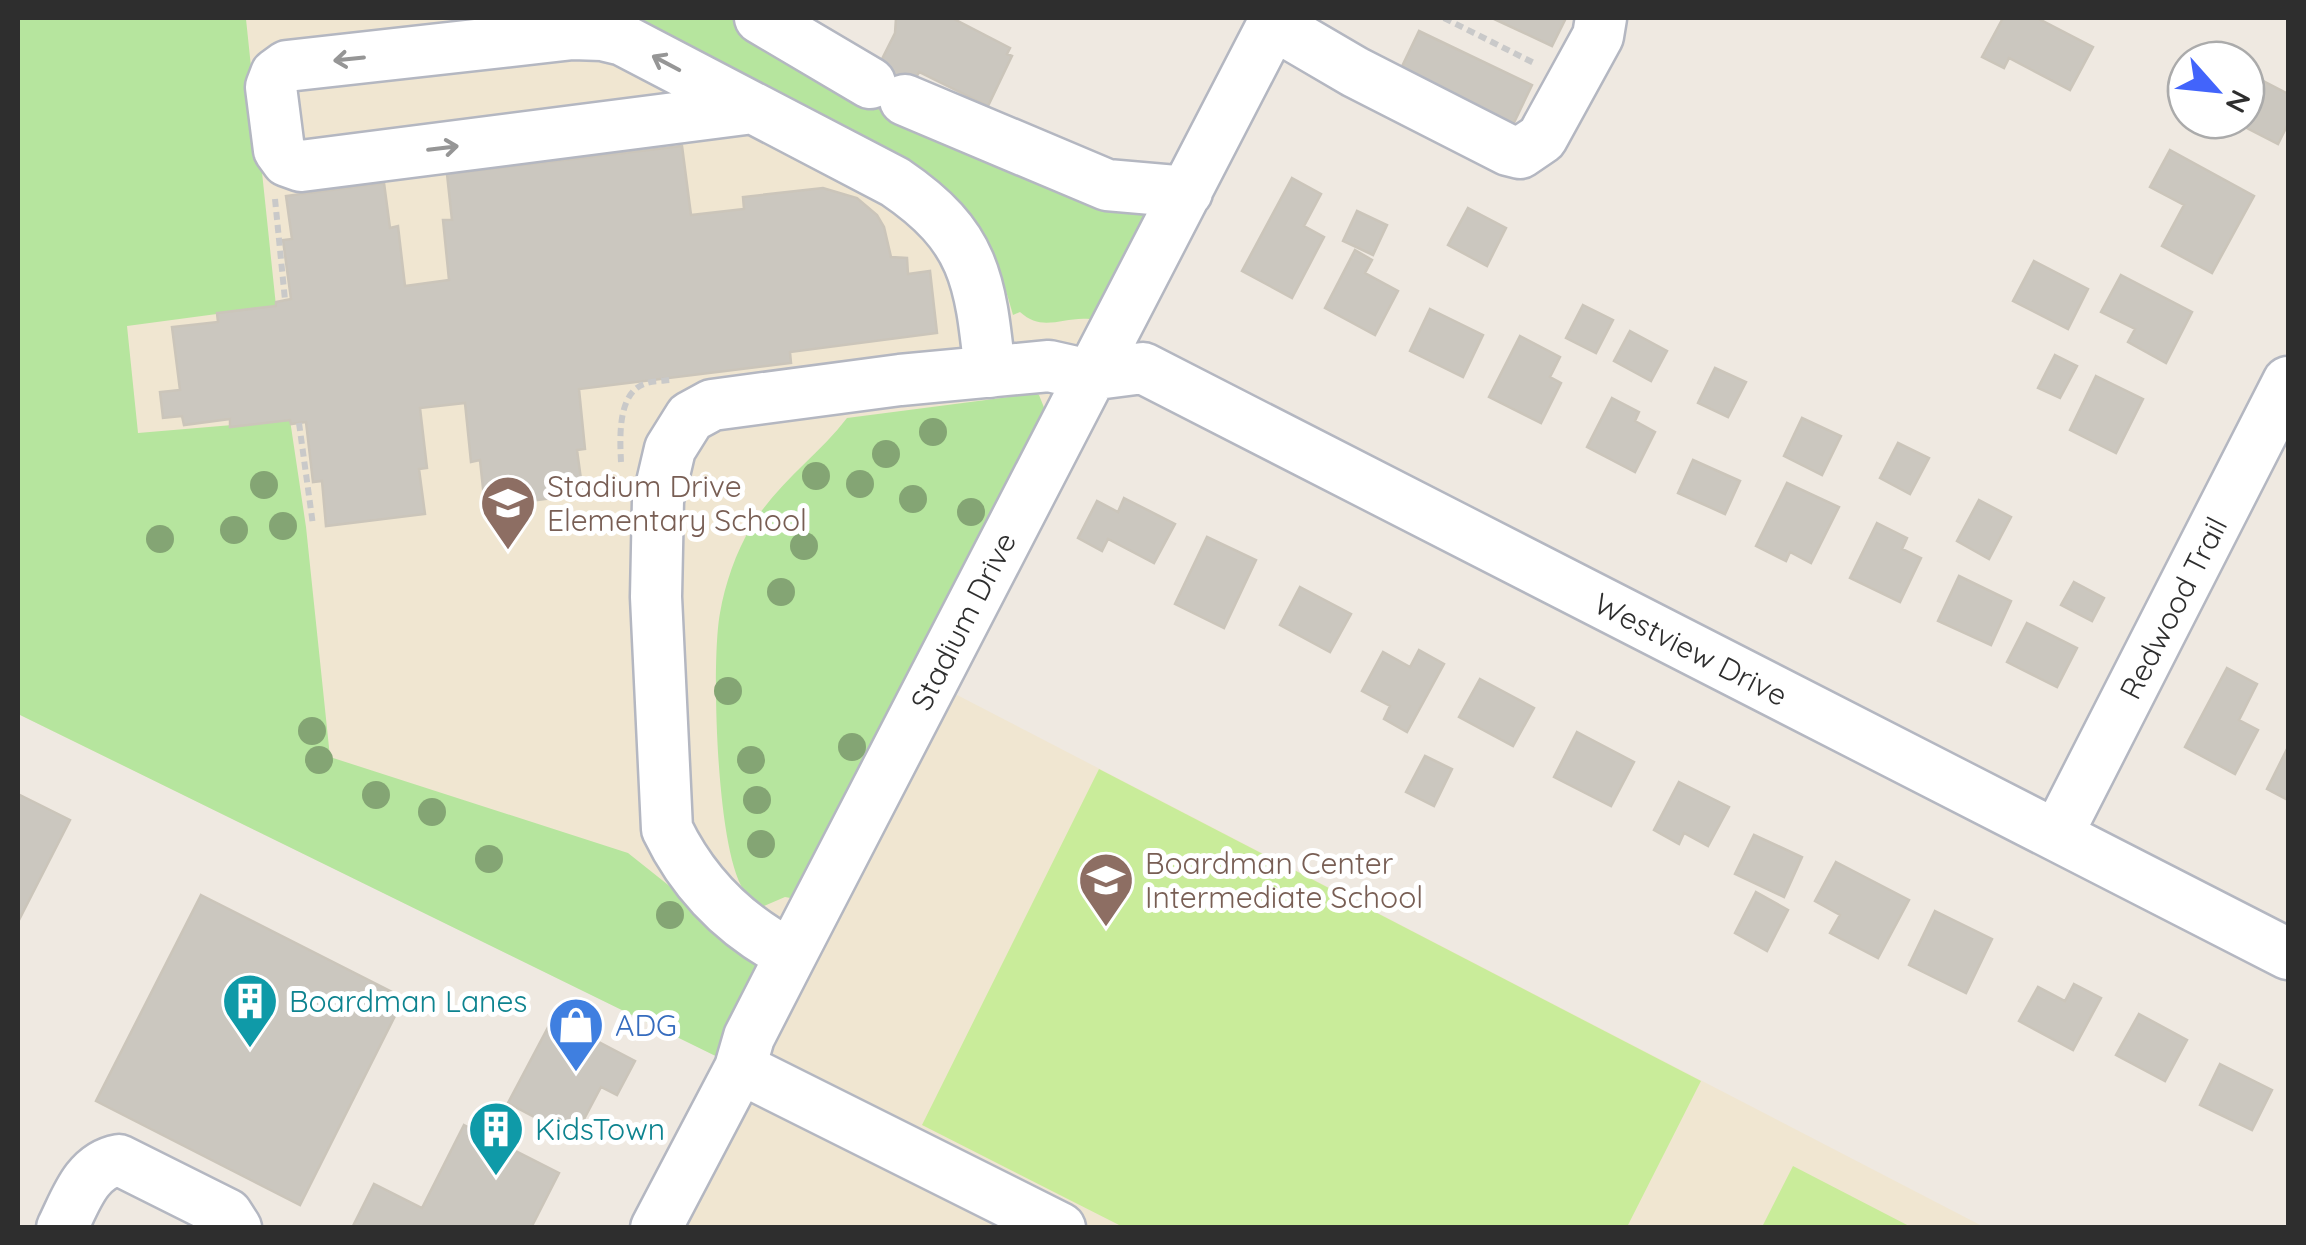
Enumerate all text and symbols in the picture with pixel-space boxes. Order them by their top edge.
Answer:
north arrow [2166,40,2266,140]
one-way arrow [333,50,365,69]
one-way arrow [652,53,682,72]
text: N [2218,84,2259,119]
one-way arrow [426,138,459,157]
place label: Stadium Drive Elementary School [547,467,807,539]
school or university icon: Stadium Drive Elementary School [478,473,538,552]
street label: Redwood Trail [2111,511,2235,705]
street label: Stadium Drive [902,526,1024,716]
street label: Westview Drive [1588,584,1794,714]
place label: Boardman Center Intermediate School [1145,844,1423,916]
school or university icon: Boardman Center Intermediate School [1076,850,1136,929]
building icon: Boardman Lanes [220,971,280,1050]
place label: Boardman Lanes [289,982,527,1020]
shop icon: ADG [546,995,606,1074]
place label: ADG [615,1006,677,1044]
building icon: KidsTown [466,1099,526,1178]
place label: KidsTown [535,1110,665,1148]

